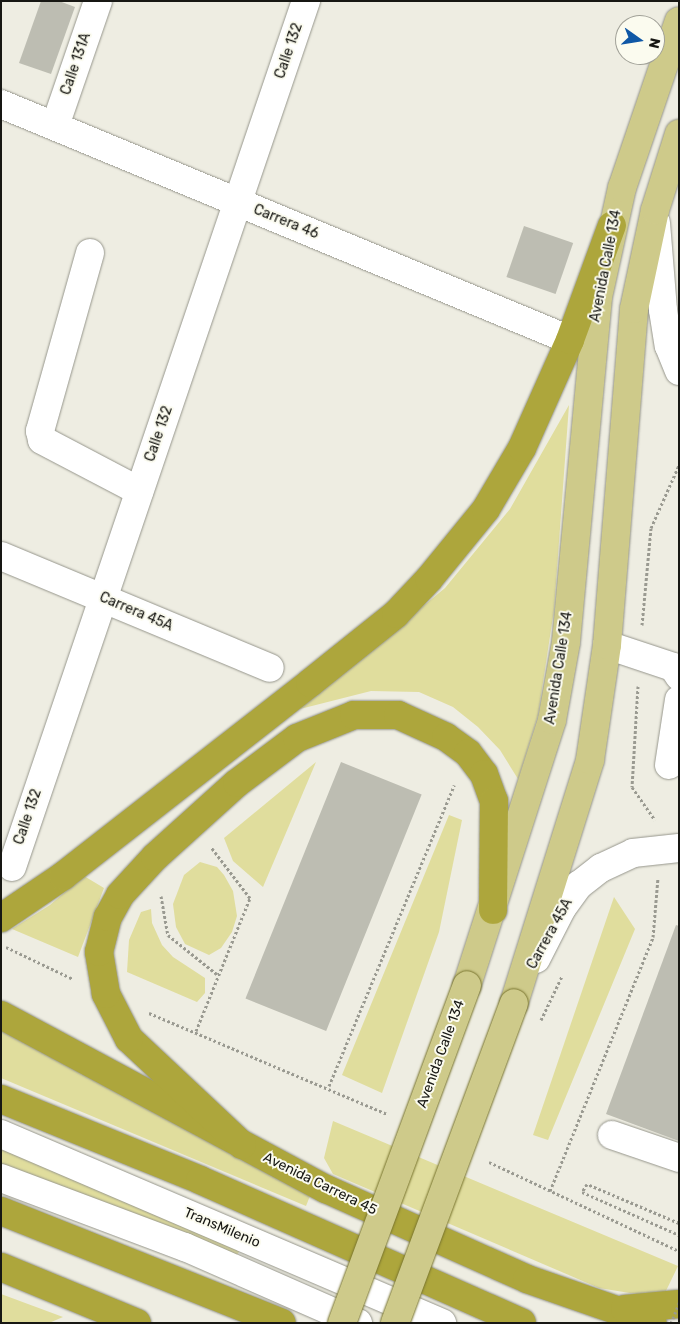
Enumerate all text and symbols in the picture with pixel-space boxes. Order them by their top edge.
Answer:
north arrow [615,15,665,65]
street label: Calle 132 [272,21,306,81]
street label: Calle 131A [58,31,94,97]
text: N [645,36,664,50]
street label: Carrera 46 [251,201,321,243]
street label: Avenida Calle 134 [587,209,625,323]
street label: Calle 132 [142,404,176,464]
street label: Carrera 45A [97,589,175,635]
street label: Avenida Calle 134 [542,610,576,726]
street label: Calle 132 [11,787,45,847]
street label: Carrera 45A [524,896,576,972]
street label: Avenida Calle 134 [414,998,468,1110]
street label: Avenida Carrera 45 [260,1149,380,1219]
street label: TransMilenio [181,1204,263,1252]

